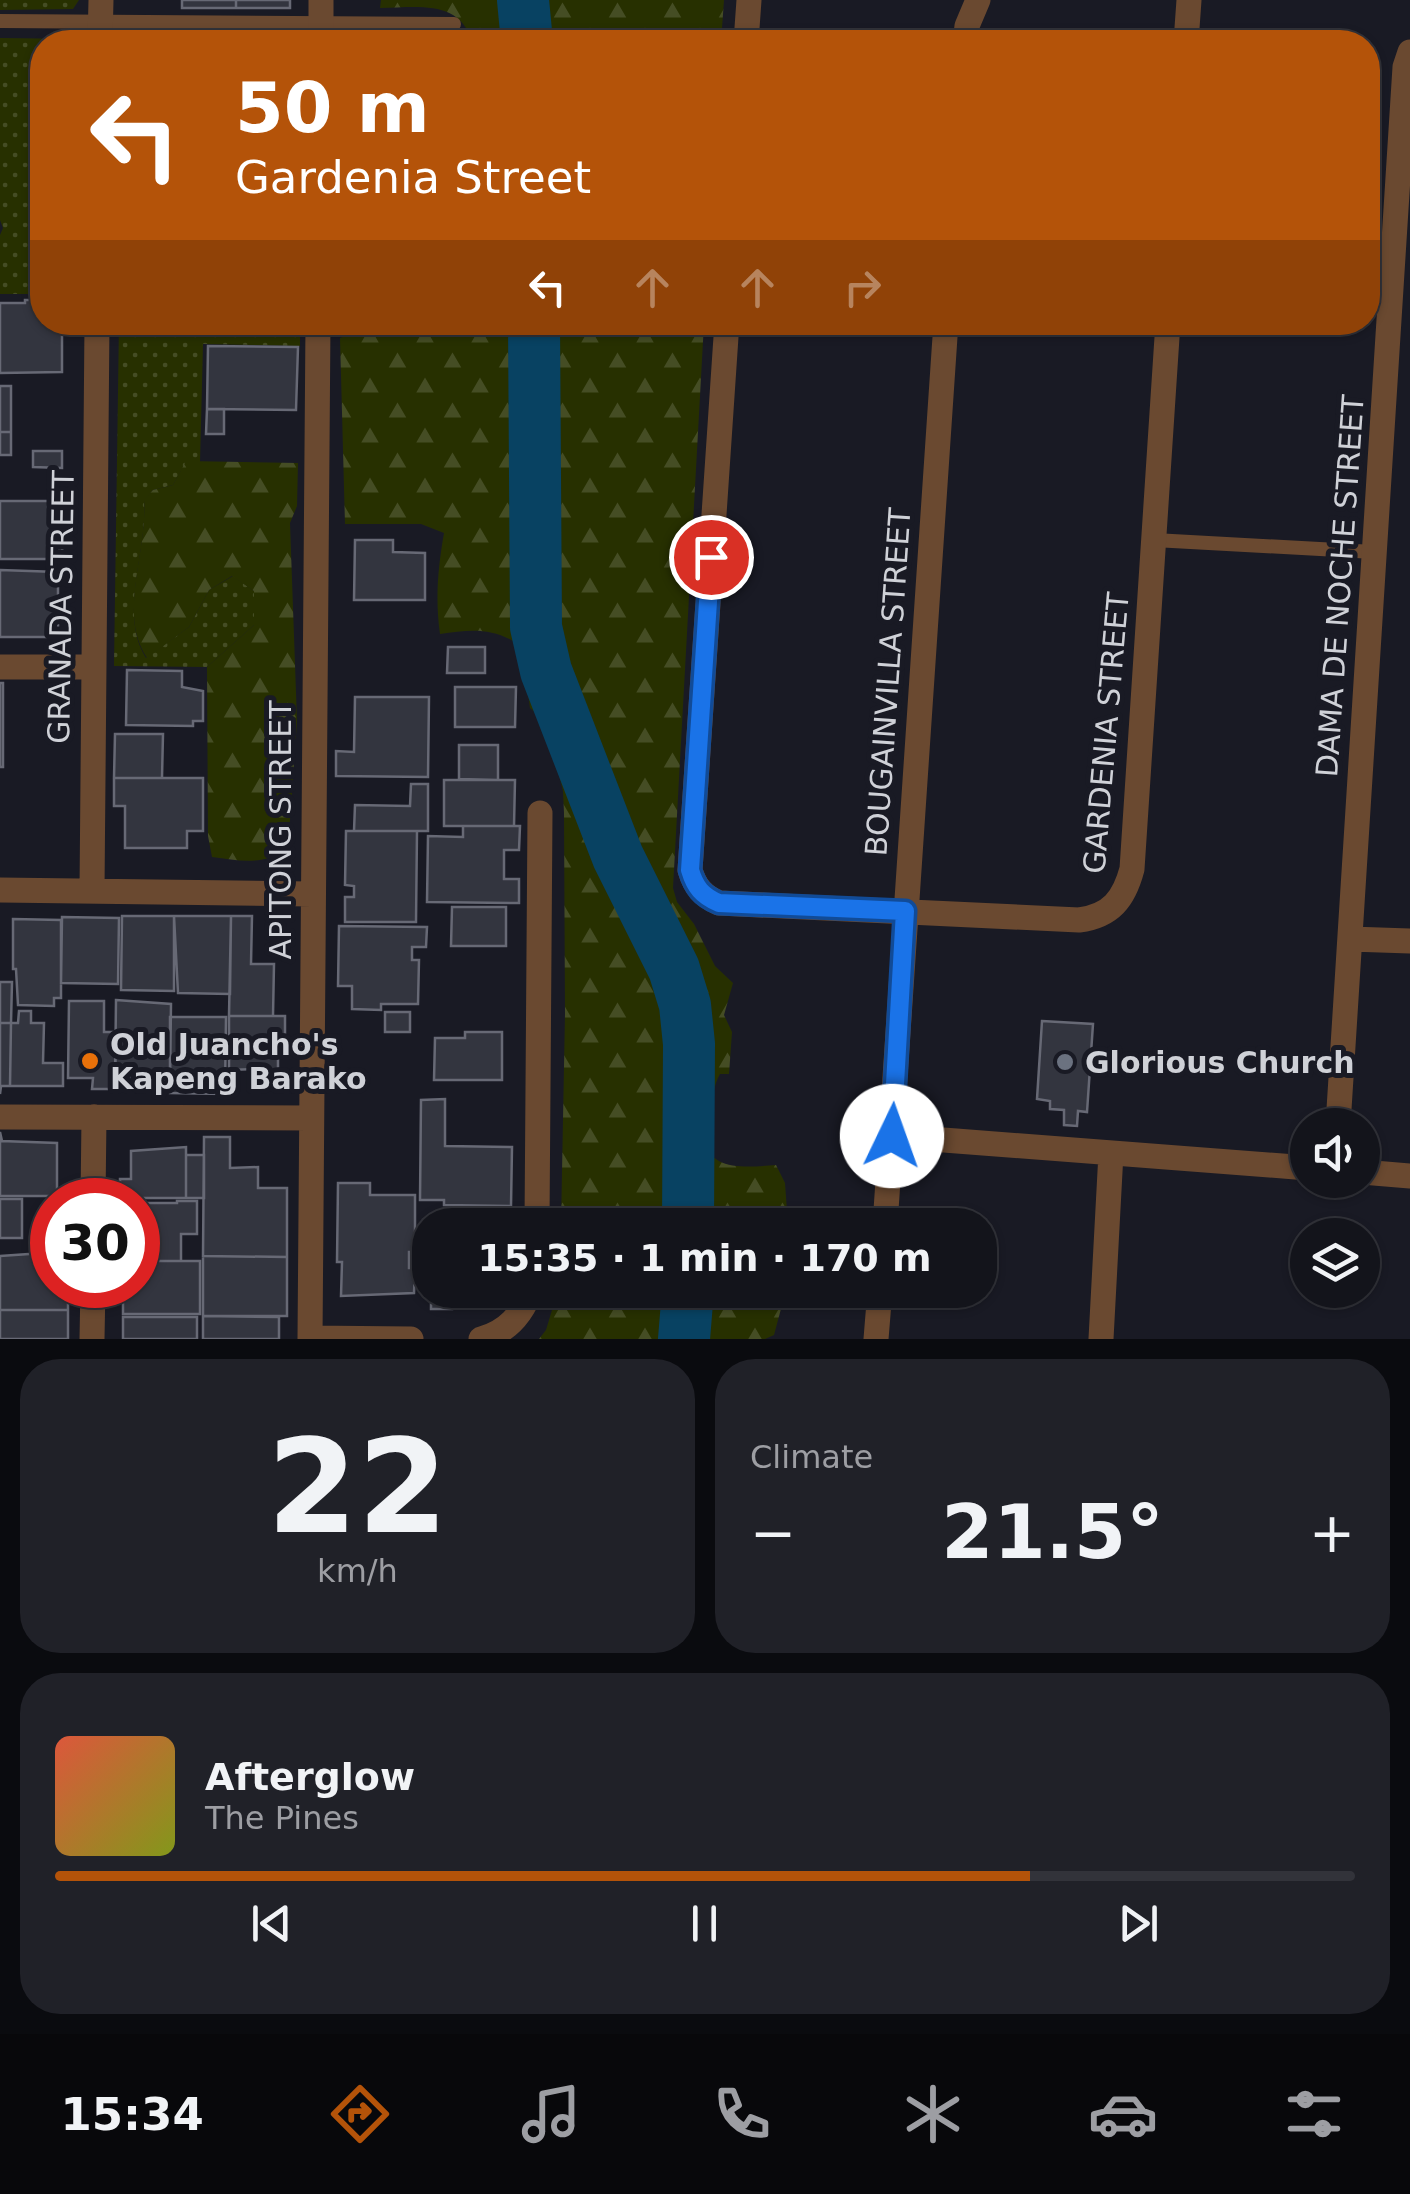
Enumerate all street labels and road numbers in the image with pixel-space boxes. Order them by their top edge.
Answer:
street label: DAMA DE NOCHE STREET [1309,393,1371,778]
street label: GRANADA STREET [41,469,81,744]
street label: BOUGAINVILLA STREET [858,506,918,857]
street label: GARDENIA STREET [1076,590,1136,875]
street label: APITONG STREET [263,700,298,960]

